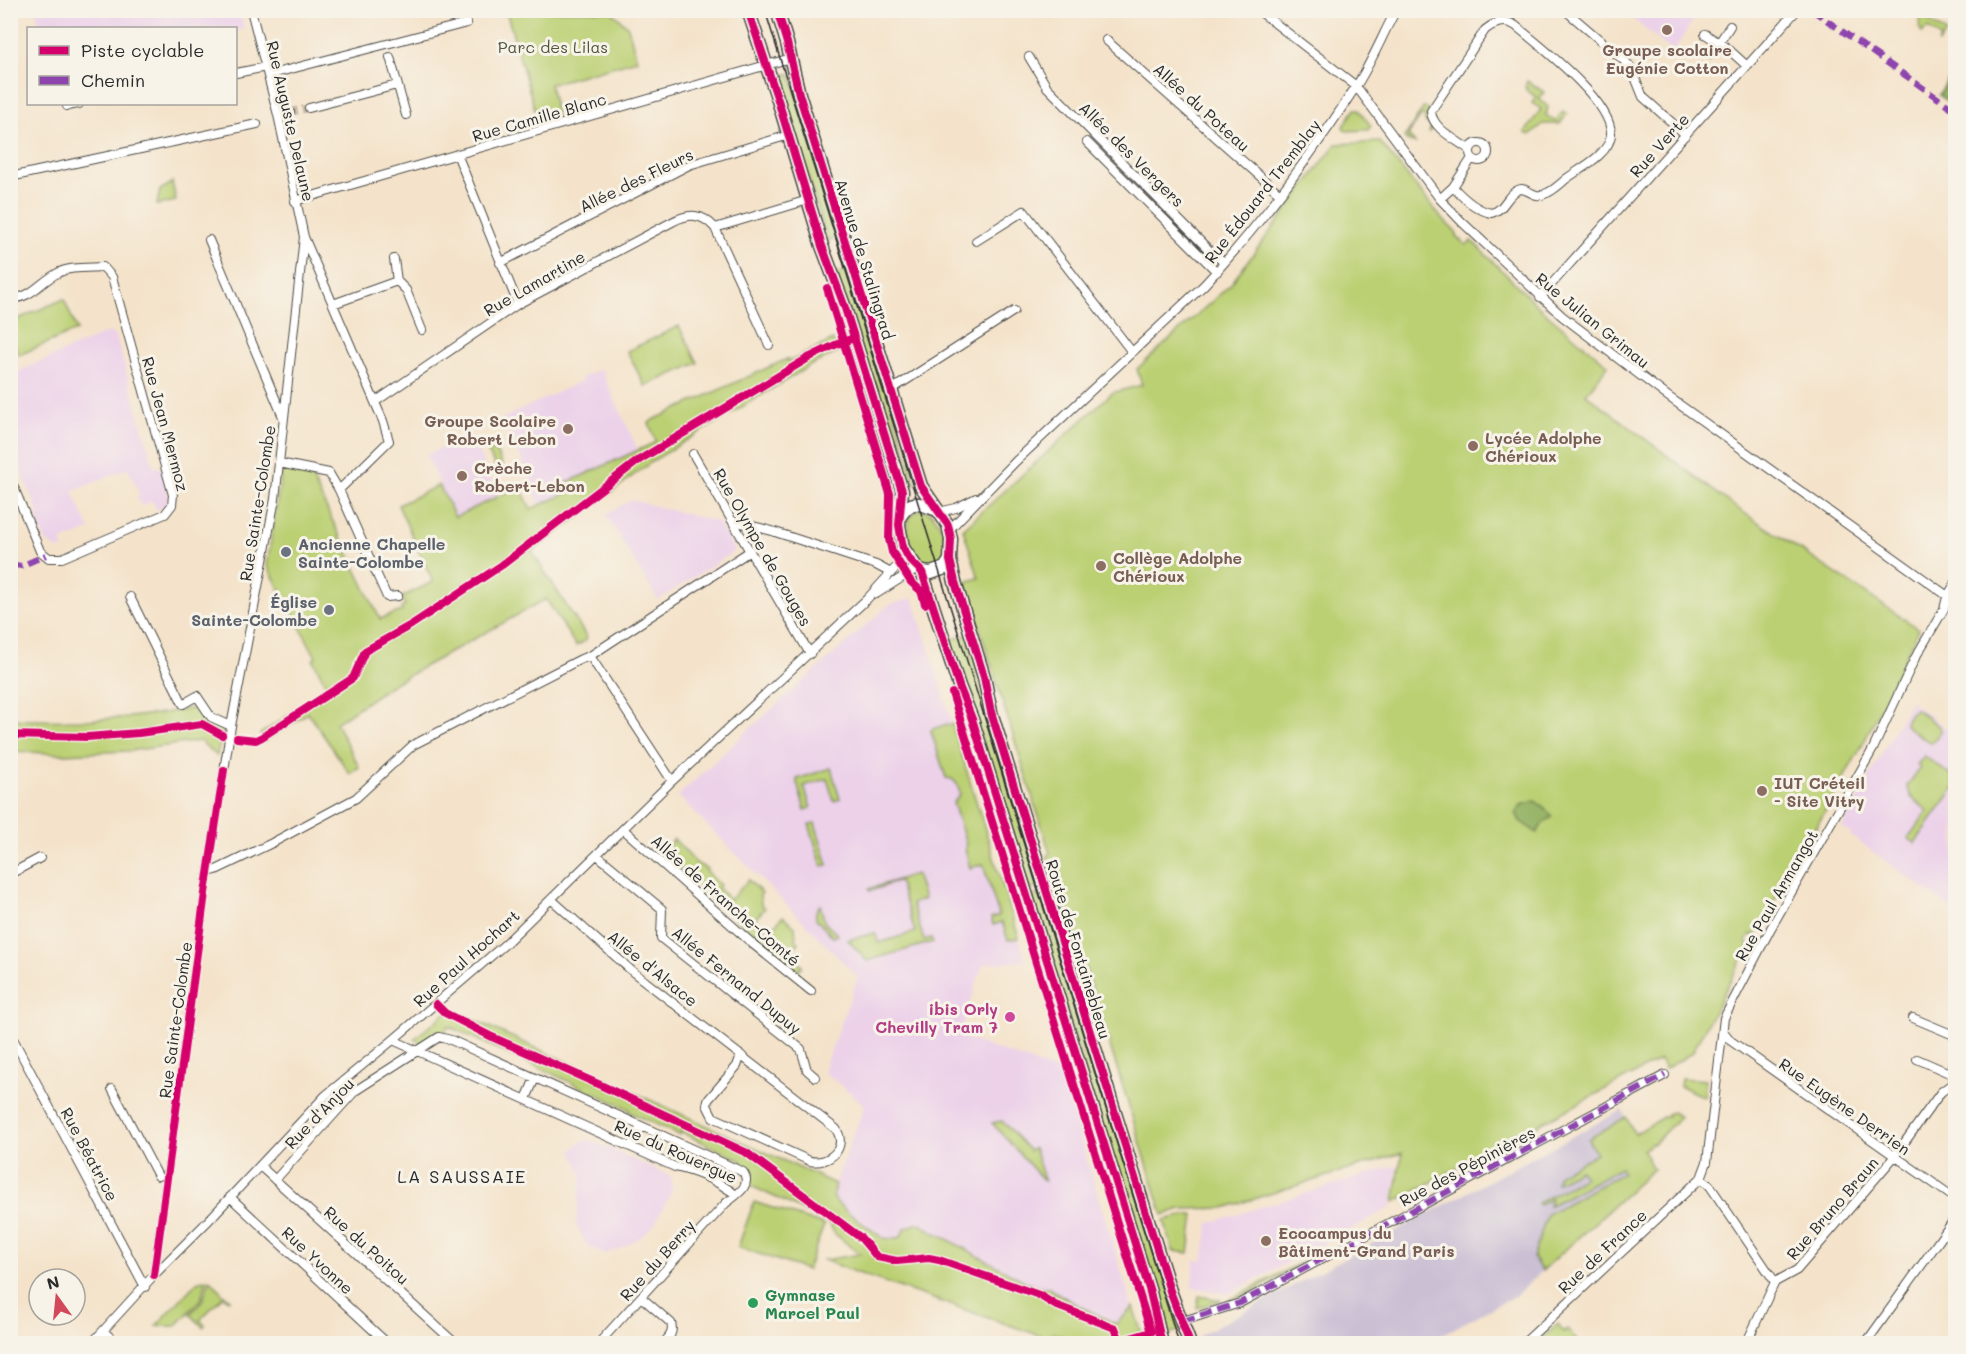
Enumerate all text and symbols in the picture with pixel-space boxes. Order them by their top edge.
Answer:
marker: Groupe scolaire Eugénie Cotton [1660,23,1674,37]
legend [27,27,237,105]
park label: Parc des Lilas [498,36,608,57]
text: Piste cyclable [81,38,205,62]
street label: Rue Auguste Delaune [262,39,320,203]
place label: Groupe scolaire Eugénie Cotton [1602,39,1732,78]
street label: Allée du Poteau [1149,58,1255,156]
text: Chemin [81,68,145,92]
street label: Rue Camille Blanc [470,88,608,146]
street label: Allée des Vergers [1075,97,1189,211]
street label: Rue Verte [1625,109,1693,181]
street label: Rue Édouard Tremblay [1199,115,1325,267]
street label: Allée des Fleurs [575,143,697,217]
street label: Avenue de Stalingrad [831,176,899,342]
street label: Rue Lamartine [479,245,589,321]
street label: Rue Julian Grimau [1532,268,1654,372]
street label: Rue Jean Mermoz [138,354,194,494]
place label: Groupe Scolaire Robert Lebon [424,410,556,449]
marker: Groupe Scolaire Robert Lebon [561,422,575,436]
street label: Rue Sainte-Colombe [234,423,280,583]
place label: Lycée Adolphe Chérioux [1485,427,1602,466]
marker: Lycée Adolphe Chérioux [1466,439,1480,453]
place label: Crèche Robert-Lebon [474,457,585,496]
street label: Rue Olympe de Gouges [709,464,817,630]
marker: Crèche Robert-Lebon [455,469,469,483]
place label: Ancienne Chapelle Sainte-Colombe [298,533,445,572]
marker: Ancienne Chapelle Sainte-Colombe [279,545,293,559]
place label: Collège Adolphe Chérioux [1113,547,1242,586]
marker: Collège Adolphe Chérioux [1094,559,1108,573]
place label: Église Sainte-Colombe [191,591,317,630]
marker: Église Sainte-Colombe [322,603,336,617]
place label: IUT Créteil - Site Vitry [1774,772,1865,811]
marker: IUT Créteil - Site Vitry [1755,784,1769,798]
street label: Rue Paul Armangot [1730,826,1822,964]
street label: Allée de Franche-Comté [647,830,805,970]
street label: Route de Fontainebleau [1042,857,1116,1041]
street label: Rue Paul Hochart [408,905,524,1011]
street label: Allée Fernand Dupuy [668,921,806,1039]
street label: Allée d'Alsace [604,925,702,1011]
street label: Rue Sainte-Colombe [154,940,196,1100]
place label: ibis Orly Chevilly Tram 7 [875,998,998,1037]
marker: ibis Orly Chevilly Tram 7 [1003,1010,1017,1024]
street label: Rue Eugène Derrien [1775,1053,1915,1159]
street label: Rue d'Anjou [280,1073,358,1153]
street label: Rue Béatrice [57,1104,123,1204]
street label: Rue du Rouergue [611,1114,741,1188]
street label: Rue des Pépinières [1395,1121,1539,1211]
street label: Rue Bruno Braun [1782,1152,1882,1264]
district label: LA SAUSSAIE [397,1164,527,1188]
street label: Rue du Poitou [320,1201,414,1289]
street label: Rue de France [1553,1204,1651,1298]
street label: Rue du Berry [615,1215,699,1305]
street label: Rue Yvonne [278,1222,358,1298]
place label: Ecocampus du Bâtiment-Grand Paris [1278,1222,1455,1261]
marker: Ecocampus du Bâtiment-Grand Paris [1259,1234,1273,1248]
north arrow [27,1267,87,1327]
text: N [44,1270,62,1294]
place label: Gymnase Marcel Paul [765,1284,860,1323]
marker: Gymnase Marcel Paul [746,1296,760,1310]

